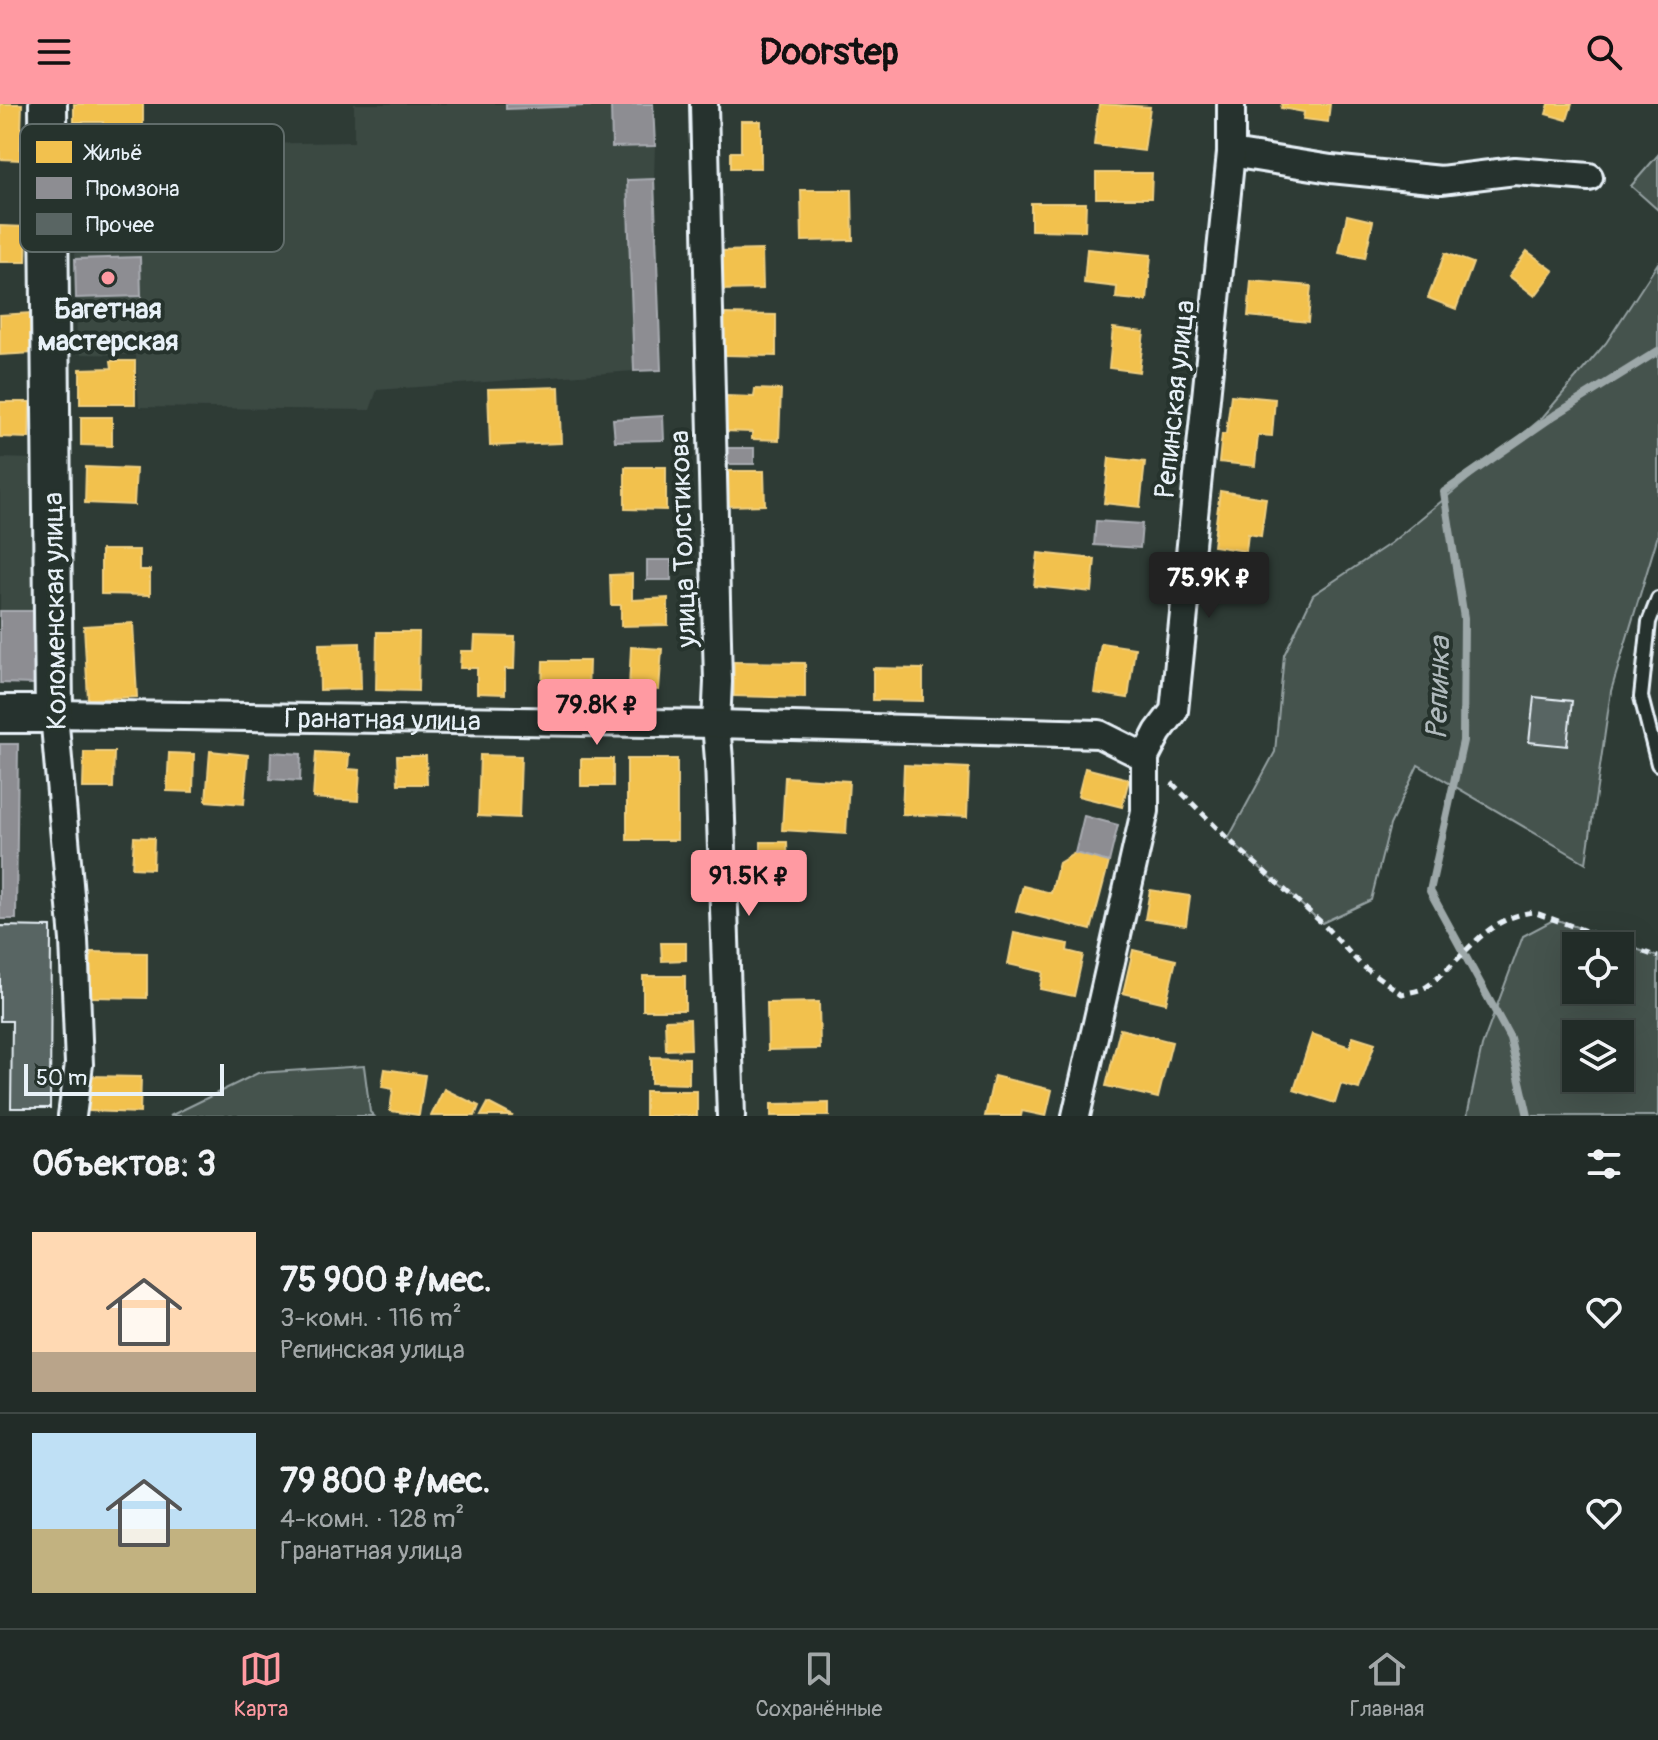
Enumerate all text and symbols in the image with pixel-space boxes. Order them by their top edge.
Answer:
icon: menu [32,30,76,74]
text: Doorstep [759,30,899,75]
icon: search [1582,30,1626,74]
legend [20,124,284,252]
text: Жильё [83,139,143,167]
text: Промзона [86,175,180,203]
text: Прочее [86,211,154,239]
marker: Багетная мастерская [99,269,117,287]
place label: Багетная мастерская [37,292,179,359]
street label: Репинская улица [1148,298,1203,500]
street label: улица Толстикова [662,430,705,649]
street label: Коломенская улица [36,492,75,730]
pin: 75.9K ₽ [1135,552,1283,620]
text: 75.9K ₽ [1167,562,1251,594]
water label: Репинка [1418,634,1459,740]
pin: 79.8K ₽ [523,679,671,747]
text: 79.8K ₽ [556,689,638,721]
street label: Гранатная улица [284,701,481,739]
pin: 91.5K ₽ [675,850,823,918]
text: 91.5K ₽ [709,860,789,892]
map controls [1562,932,1634,1092]
button: locate [1562,932,1634,1004]
button: layers [1562,1020,1634,1092]
scale bar [24,1060,224,1096]
text: 50 m [36,1064,87,1092]
icon: filters [1582,1142,1626,1186]
text: Объектов: 3 [32,1143,216,1186]
text: 75 900 ₽/мес. [280,1259,492,1302]
icon: home [96,1264,192,1360]
icon: heart [1582,1290,1626,1334]
text: 3-комн. · 116 m² [280,1302,462,1334]
text: Репинская улица [280,1334,465,1366]
text: 79 800 ₽/мес. [280,1460,490,1503]
icon: home [96,1465,192,1561]
icon: heart [1582,1491,1626,1535]
text: 4-комн. · 128 m² [280,1503,464,1535]
text: Гранатная улица [280,1535,463,1567]
tab: Карта [234,1647,288,1723]
tab: Сохранённые [756,1647,882,1723]
tab: Главная [1350,1647,1424,1723]

